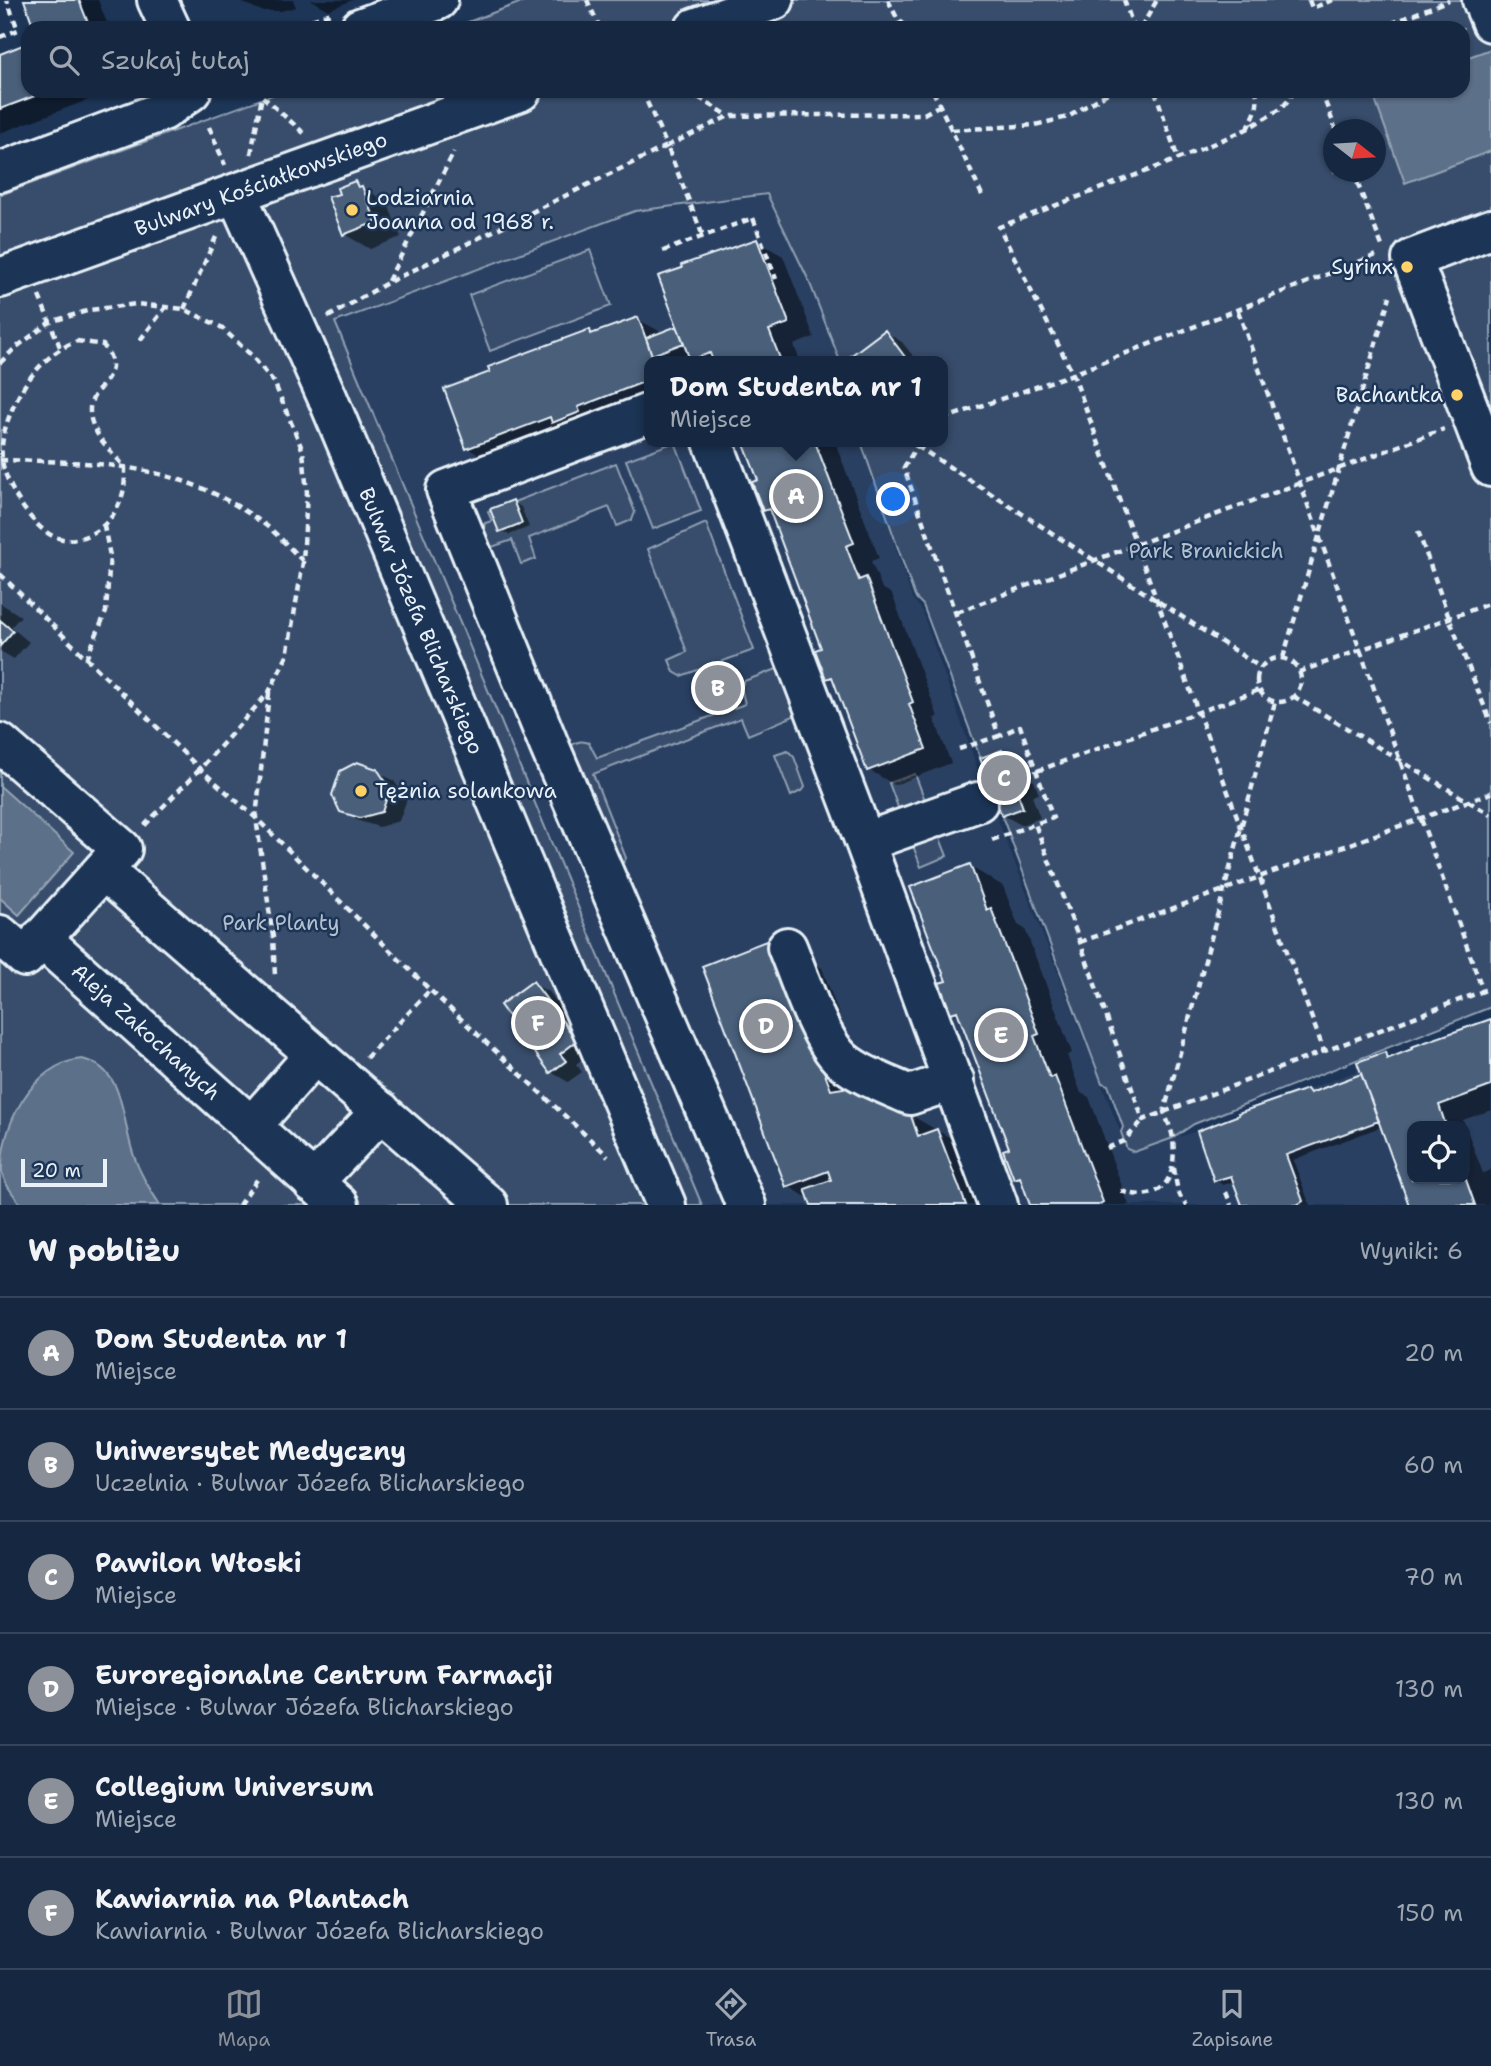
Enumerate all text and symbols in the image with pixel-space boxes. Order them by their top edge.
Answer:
search box [21,21,1470,98]
icon: search [45,41,83,79]
text: Szukaj tutaj [101,42,250,77]
north arrow [1323,119,1386,182]
street label: Bulwary Kościałkowskiego [131,125,391,243]
place label: Lodziarnia Joanna od 1968 r. [366,184,554,236]
marker: Lodziarnia Joanna od 1968 r. [344,202,360,218]
place label: Syrinx [1331,253,1393,281]
marker: Syrinx [1399,259,1415,275]
popup [644,356,948,447]
text: Dom Studenta nr 1 [670,369,922,404]
place label: Bachantka [1336,381,1443,409]
marker: Bachantka [1449,387,1465,403]
text: Miejsce [670,404,752,434]
pin: A [773,470,819,522]
your location [876,482,910,516]
street label: Bulwar Józefa Blicharskiego [352,483,490,759]
park label: Park Branickich [1128,537,1284,565]
pin: B [695,662,741,714]
pin: C [981,752,1027,804]
place label: Tężnia solankowa [375,777,557,805]
marker: Tężnia solankowa [353,783,369,799]
park label: Park Planty [222,909,340,937]
street label: Aleja Zakochanych [65,957,227,1107]
pin: F [515,997,561,1049]
pin: D [743,1000,789,1052]
pin: E [978,1009,1024,1061]
map controls [1407,1121,1470,1184]
button: locate [1407,1121,1470,1184]
scale bar [21,1156,107,1188]
text: 20 m [32,1158,81,1183]
text: W pobliżu [28,1230,180,1271]
text: Wyniki: 6 [1359,1236,1463,1266]
text: Dom Studenta nr 1 [95,1321,347,1356]
text: A [42,1338,60,1368]
text: 20 m [1404,1338,1463,1368]
text: Miejsce [95,1356,177,1386]
text: Uniwersytet Medyczny [95,1433,406,1468]
text: B [44,1450,58,1480]
text: 60 m [1404,1450,1463,1480]
text: Uczelnia · Bulwar Józefa Blicharskiego [95,1468,525,1498]
text: Pawilon Włoski [95,1545,302,1580]
text: C [44,1562,58,1592]
text: 70 m [1404,1562,1463,1592]
text: Miejsce [95,1580,177,1610]
text: Euroregionalne Centrum Farmacji [95,1657,553,1692]
text: D [43,1674,59,1704]
text: 130 m [1395,1674,1463,1704]
text: Miejsce · Bulwar Józefa Blicharskiego [95,1692,514,1722]
text: Collegium Universum [95,1769,374,1804]
text: E [43,1786,59,1816]
text: 130 m [1395,1786,1463,1816]
text: Miejsce [95,1804,177,1834]
text: Kawiarnia na Plantach [95,1881,409,1916]
text: F [44,1898,58,1928]
text: 150 m [1396,1898,1463,1928]
text: Kawiarnia · Bulwar Józefa Blicharskiego [95,1916,544,1946]
tab: Mapa [218,1985,270,2052]
tab: Trasa [706,1985,756,2052]
tab: Zapisane [1192,1985,1273,2052]

